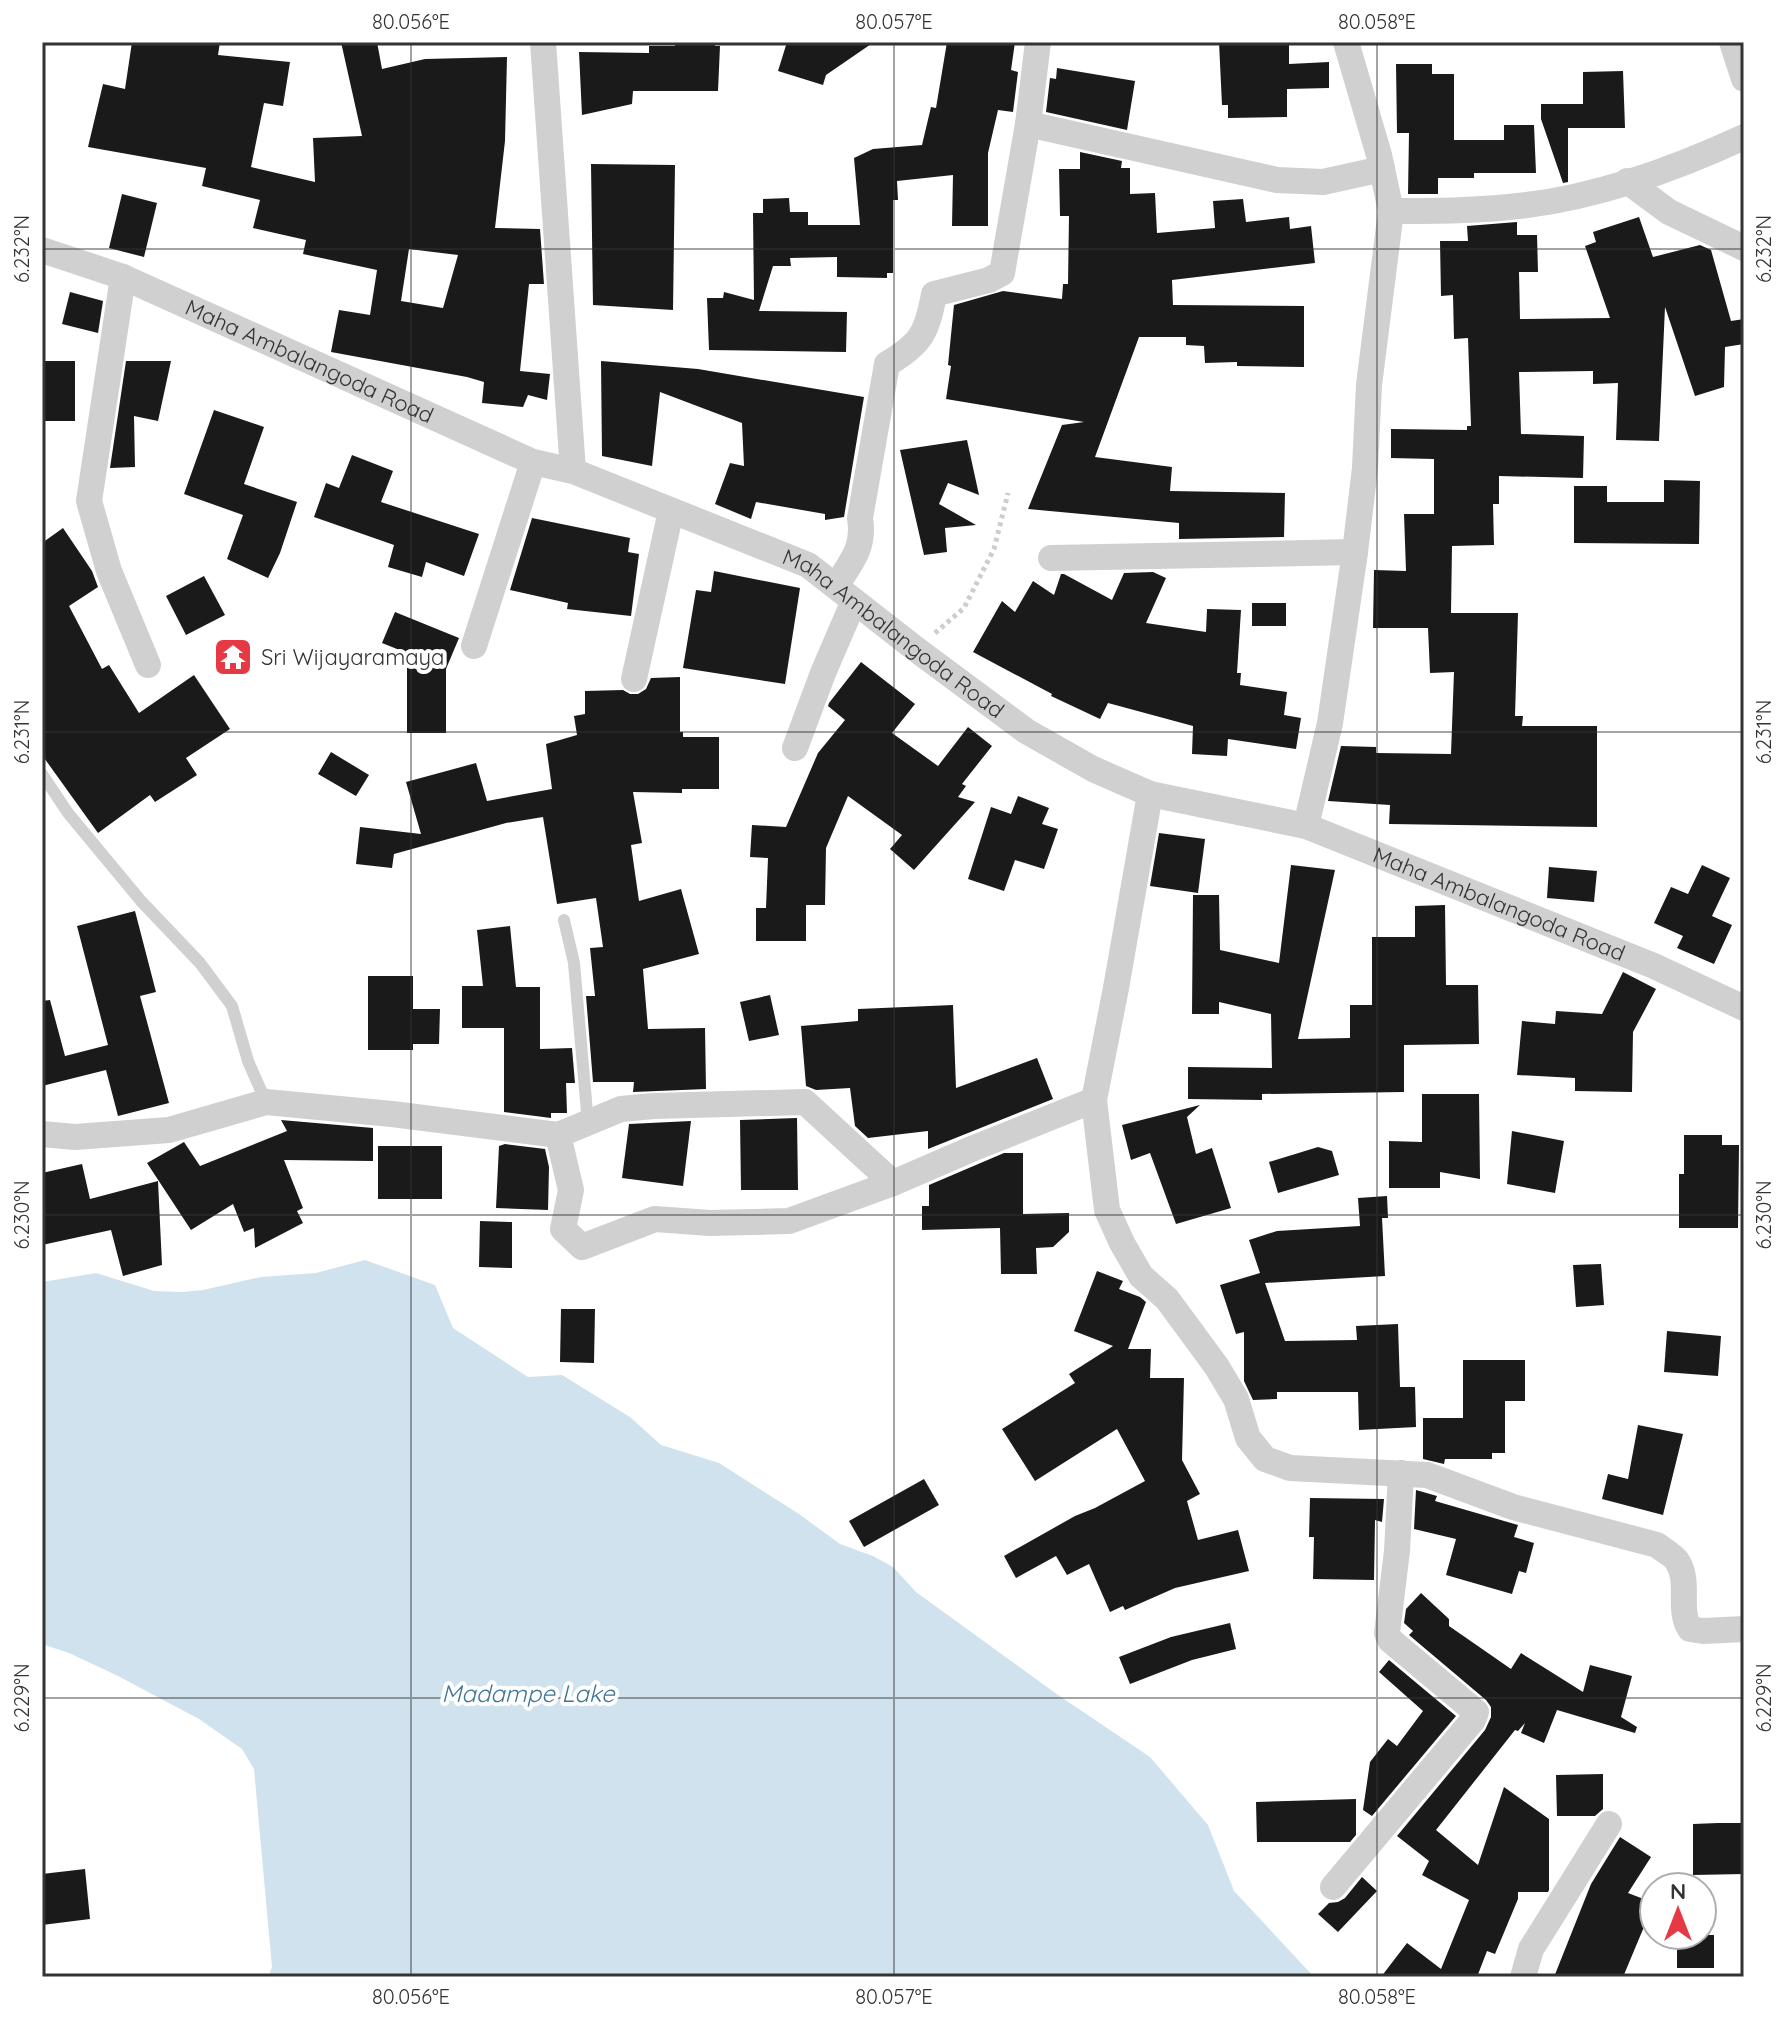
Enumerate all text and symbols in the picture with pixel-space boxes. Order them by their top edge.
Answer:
text: 80.056°E [372,9,450,34]
text: 80.057°E [855,9,933,34]
text: 80.058°E [1338,9,1416,34]
text: 6.232°N [9,215,34,283]
text: 6.232°N [1751,215,1776,283]
street label: Maha Ambalangoda Road [181,293,438,429]
street label: Maha Ambalangoda Road [779,542,1010,724]
temple icon: Sri Wijayaramaya [212,636,254,678]
place label: Sri Wijayaramaya [261,643,444,671]
text: 6.231°N [9,700,34,764]
text: 6.231°N [1751,700,1776,764]
street label: Maha Ambalangoda Road [1369,840,1629,967]
text: 6.230°N [9,1180,34,1250]
text: 6.230°N [1751,1180,1776,1250]
text: 6.229°N [9,1664,34,1732]
text: 6.229°N [1751,1664,1776,1732]
water label: Madampe Lake [441,1678,616,1708]
north arrow [1638,1871,1718,1951]
text: N [1670,1877,1686,1905]
text: 80.056°E [372,1984,450,2009]
text: 80.057°E [855,1984,933,2009]
text: 80.058°E [1338,1984,1416,2009]

